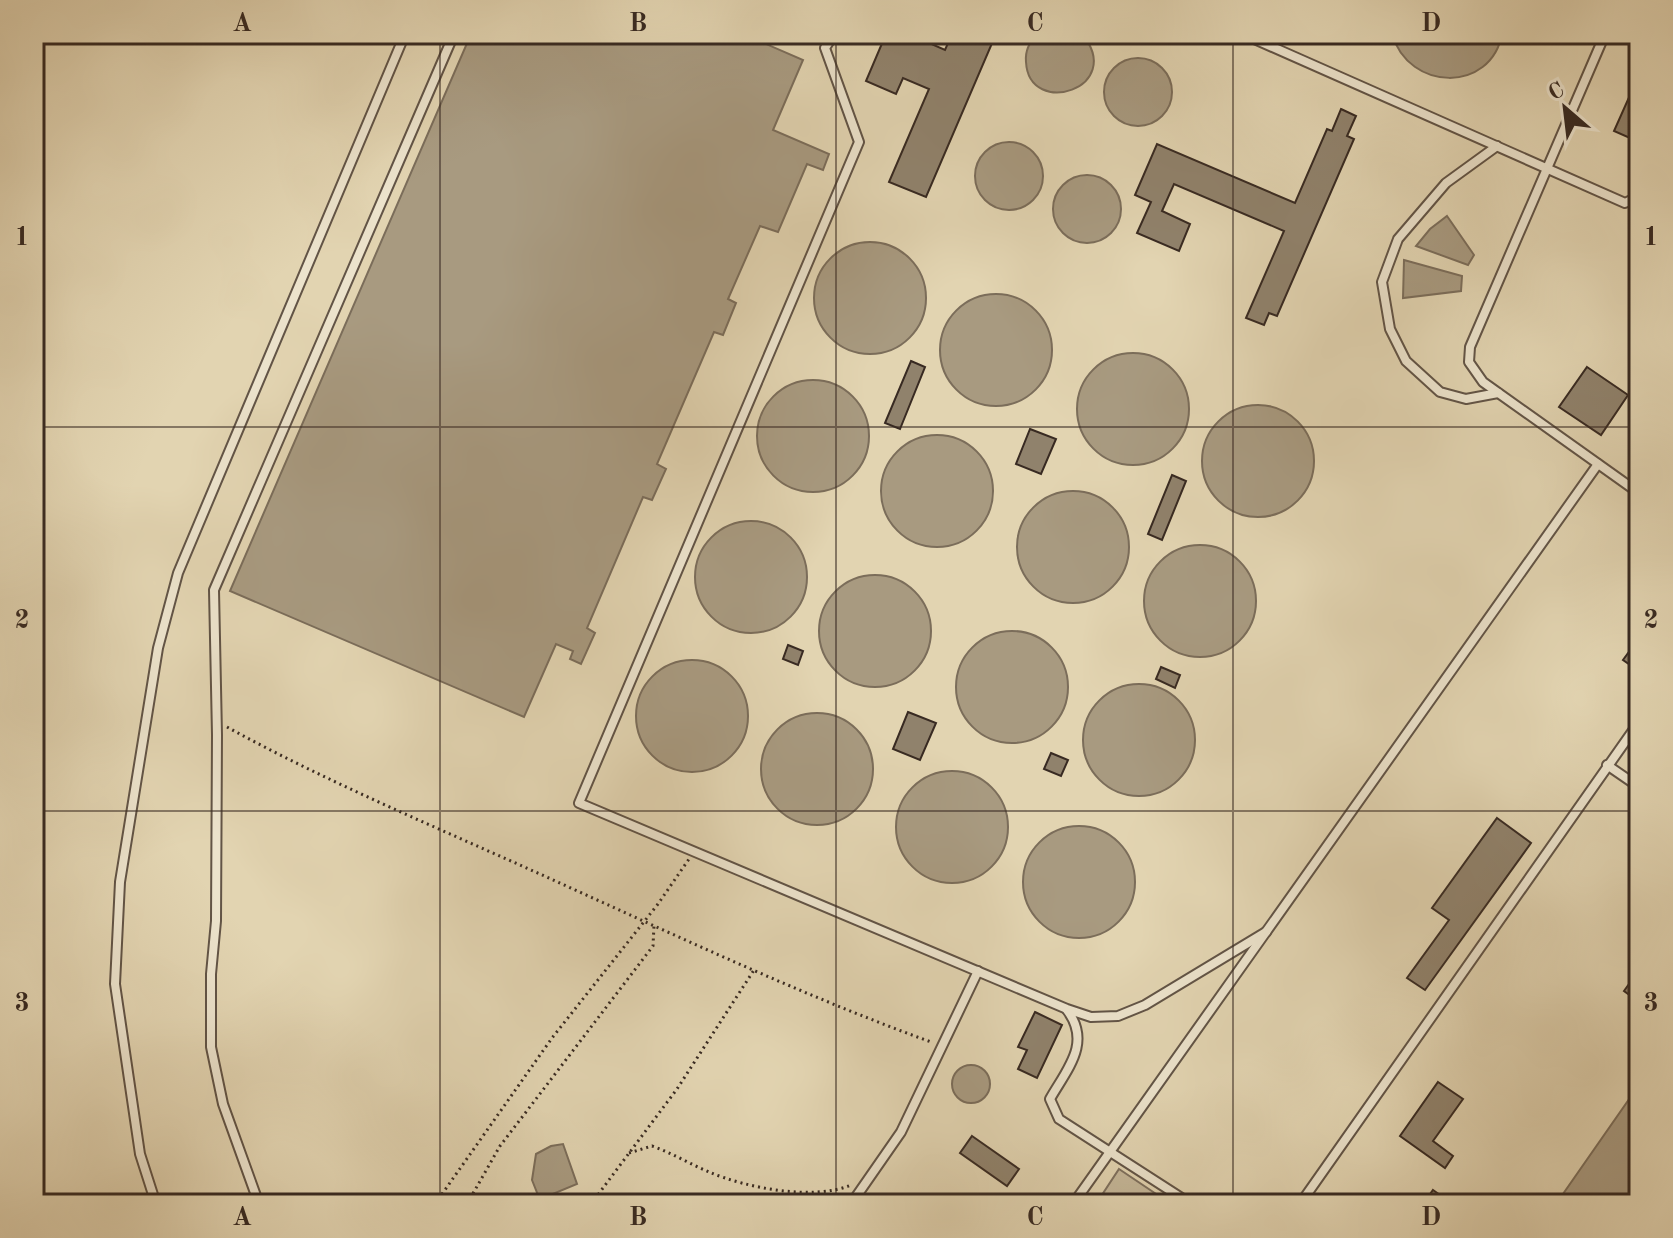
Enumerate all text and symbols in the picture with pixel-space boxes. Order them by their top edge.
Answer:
text: A [232,11,252,37]
text: B [629,11,647,37]
text: C [1026,11,1044,37]
text: D [1421,11,1441,37]
north arrow [1525,68,1605,148]
text: С [1545,79,1568,105]
text: 1 [14,225,30,251]
text: 1 [1643,225,1659,251]
text: 2 [14,608,30,634]
text: 2 [1643,608,1659,634]
text: 3 [14,991,30,1017]
text: 3 [1643,991,1659,1017]
text: A [232,1205,252,1231]
text: B [629,1205,647,1231]
text: C [1026,1205,1044,1231]
text: D [1421,1205,1441,1231]

